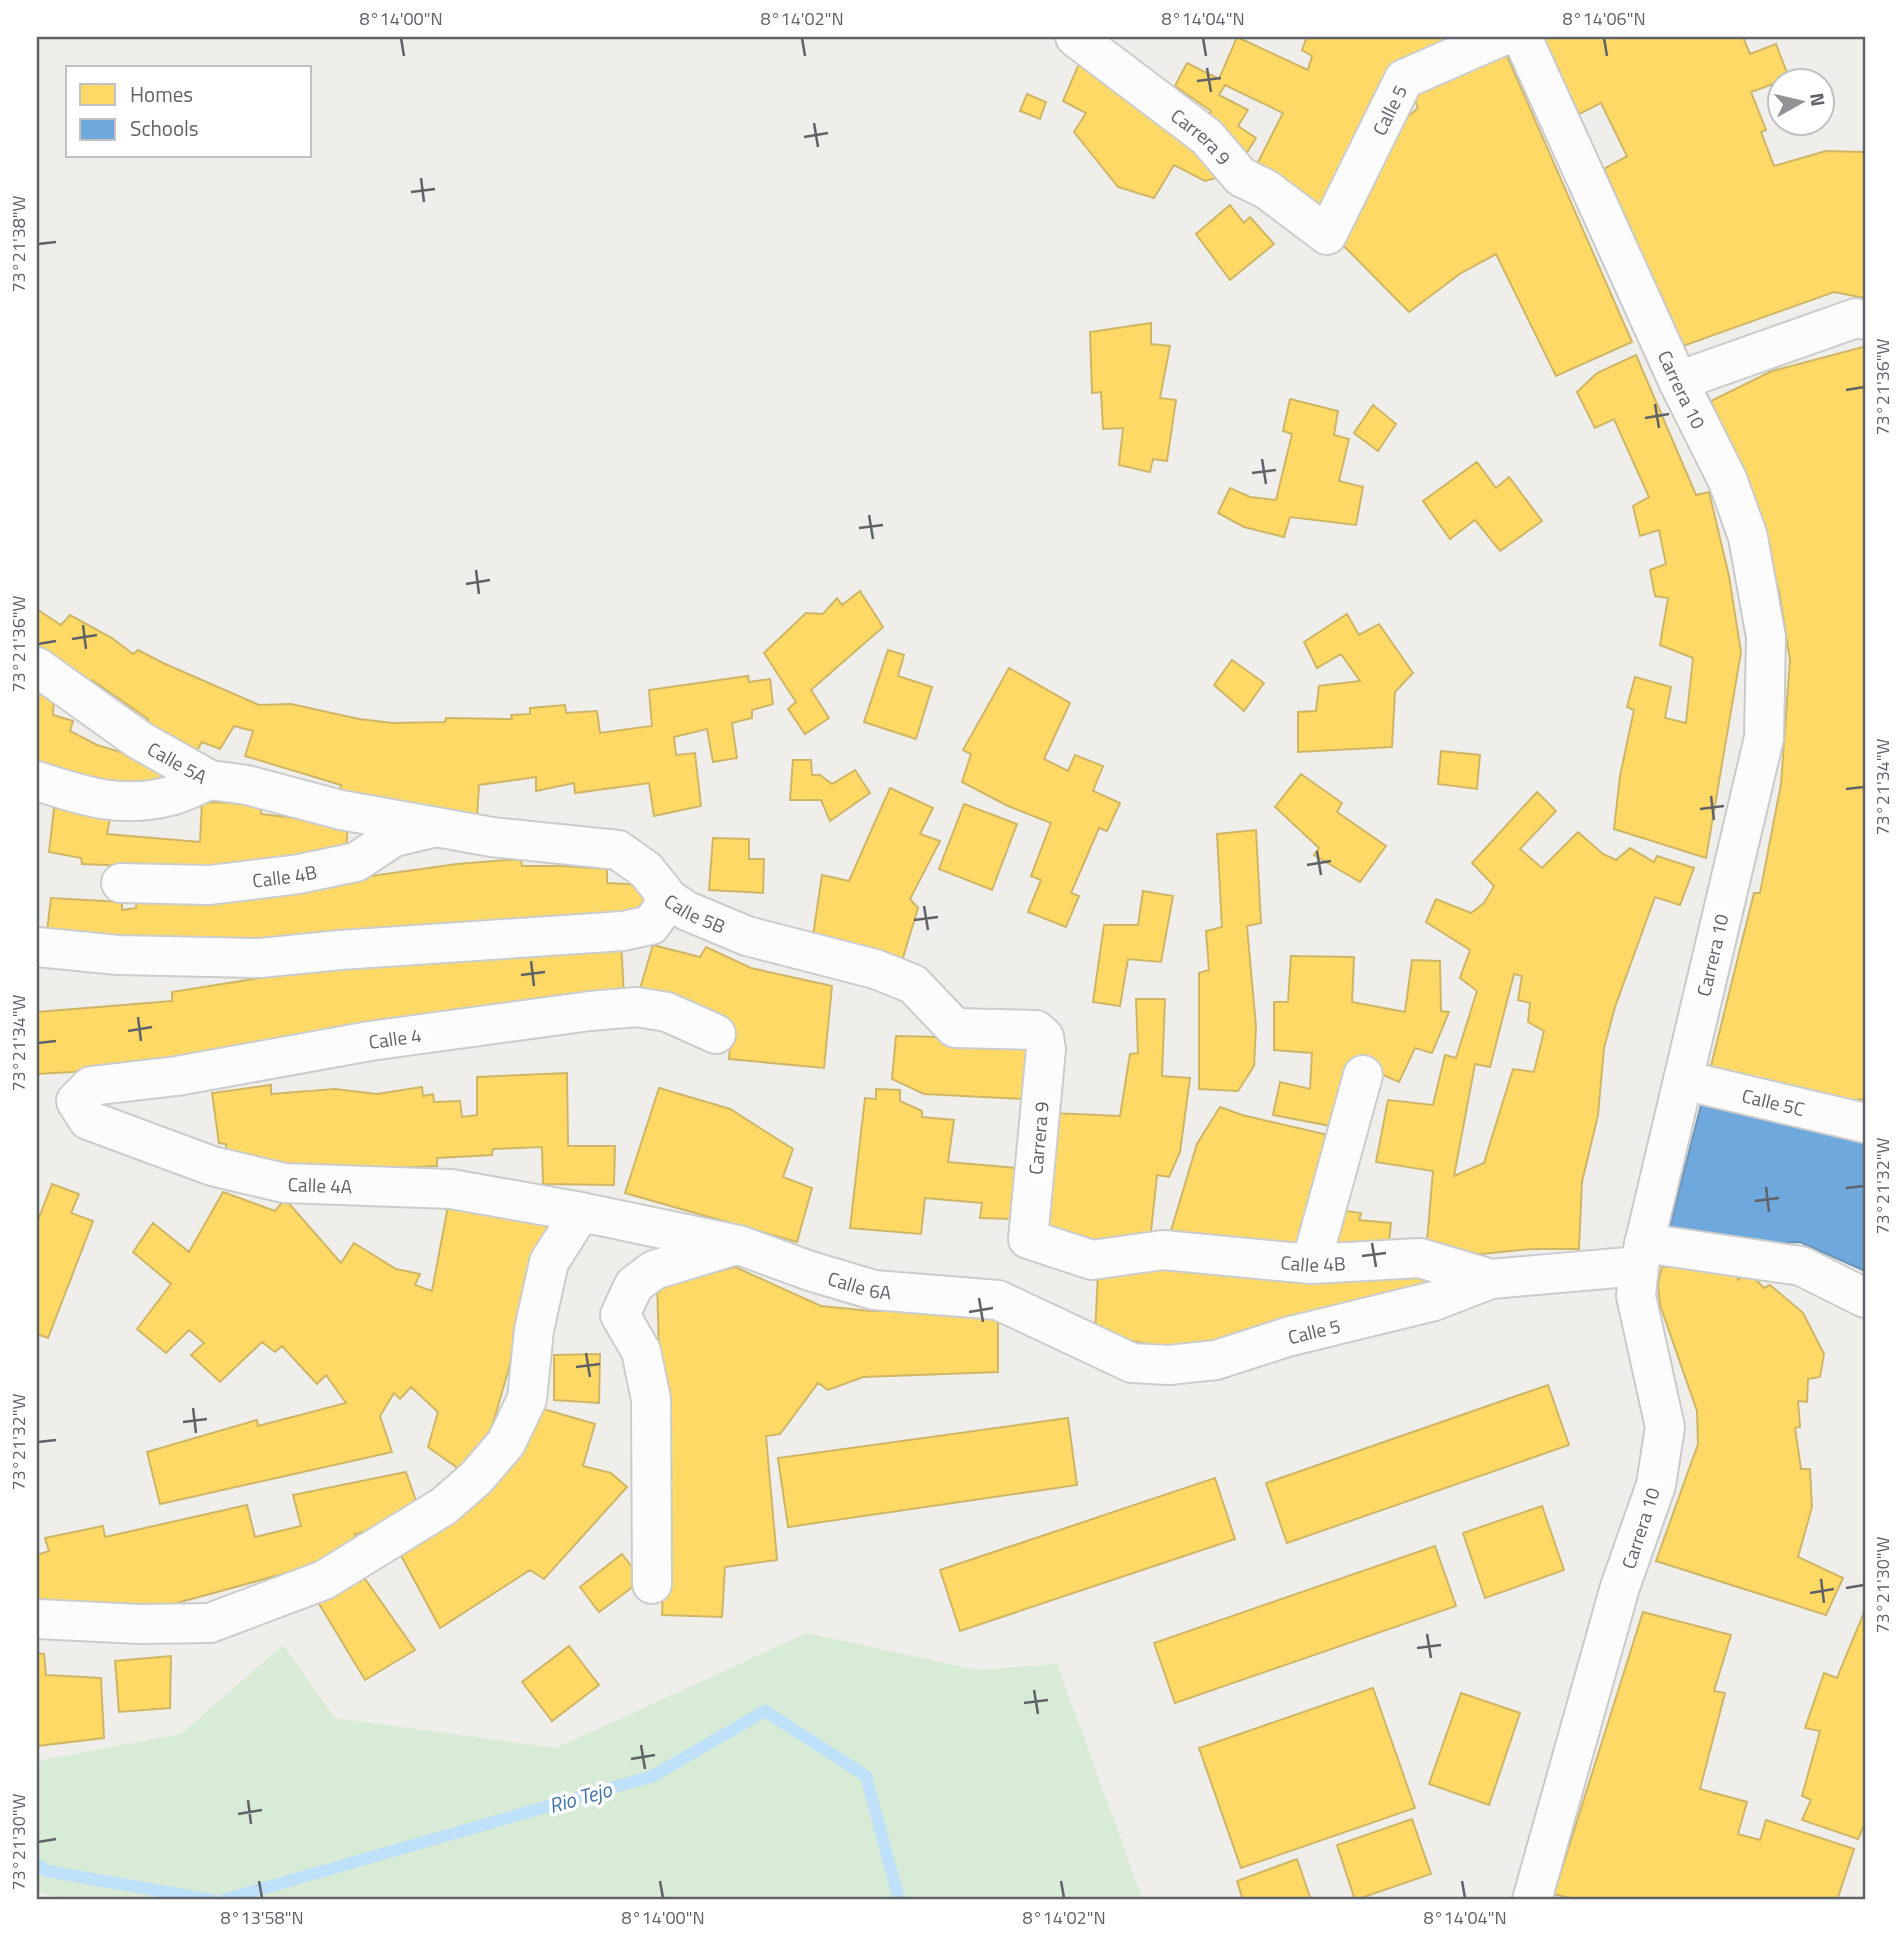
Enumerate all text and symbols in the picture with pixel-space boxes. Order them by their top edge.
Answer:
text: 8°14'00"N [359,5,443,32]
text: 8°14'02"N [760,5,844,32]
text: 8°14'04"N [1161,5,1245,32]
text: 8°14'06"N [1562,5,1646,32]
legend [66,66,312,158]
north arrow [1766,66,1836,136]
text: Homes [130,78,193,110]
street label: Calle 5 [1364,79,1414,140]
text: N [1803,91,1834,108]
street label: Carrera 9 [1165,101,1239,171]
text: Schools [130,112,199,144]
text: 73°21'38"W [5,195,32,292]
text: 73°21'36"W [1869,338,1896,435]
street label: Carrera 10 [1651,345,1714,433]
text: 73°21'36"W [5,595,32,692]
street label: Calle 5A [143,733,213,790]
text: 73°21'34"W [1869,738,1896,835]
street label: Calle 4B [250,856,319,894]
street label: Calle 5B [659,886,730,940]
street label: Carrera 10 [1688,911,1736,999]
text: 73°21'34"W [5,994,32,1091]
street label: Calle 4 [367,1020,423,1056]
street label: Calle 5C [1739,1080,1808,1123]
street label: Carrera 9 [1020,1100,1056,1176]
text: 73°21'32"W [1869,1137,1896,1234]
street label: Calle 4A [287,1169,353,1200]
street label: Calle 4B [1279,1247,1346,1279]
street label: Calle 6A [825,1263,892,1306]
street label: Calle 5 [1285,1310,1343,1351]
text: 73°21'32"W [5,1393,32,1490]
street label: Carrera 10 [1613,1484,1667,1572]
text: 73°21'30"W [1869,1536,1896,1633]
water label: Rio Tejo [545,1773,616,1821]
text: 73°21'30"W [5,1793,32,1890]
text: 8°13'58"N [220,1904,304,1931]
text: 8°14'00"N [621,1904,705,1931]
text: 8°14'02"N [1022,1904,1106,1931]
text: 8°14'04"N [1423,1904,1507,1931]

